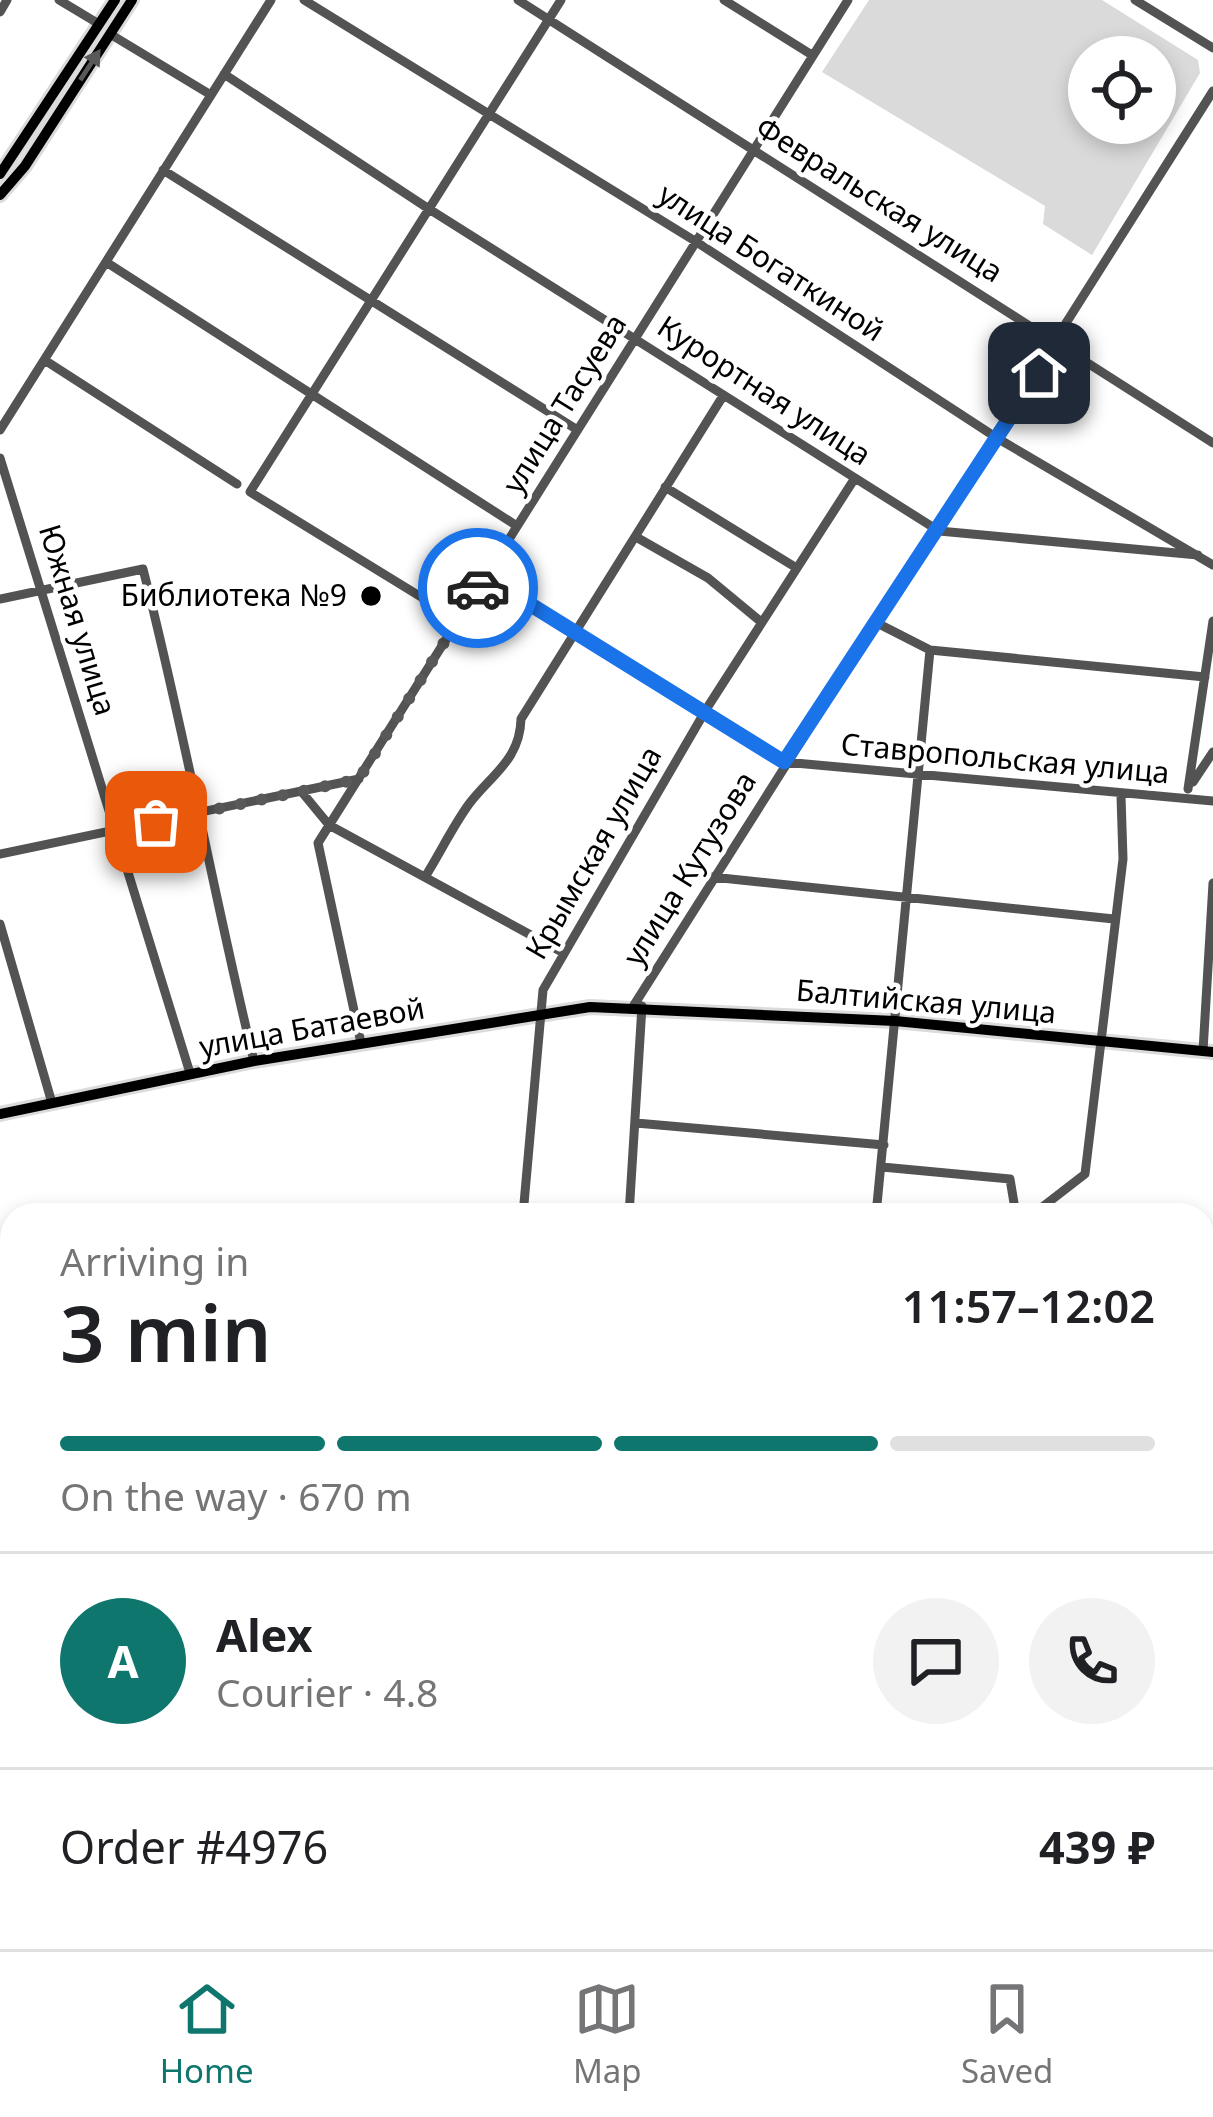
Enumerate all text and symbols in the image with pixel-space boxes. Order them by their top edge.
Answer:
map controls [1068,36,1176,144]
button: locate [1068,36,1176,144]
one-way arrow [79,48,101,81]
street label: Февральская улица [749,106,1011,291]
street label: улица Богаткиной [651,173,893,350]
street label: Курортная улица [650,305,880,474]
street label: улица Тасуева [492,306,635,501]
pin [988,322,1090,424]
icon: home [1006,340,1072,406]
street label: Южная улица [30,519,127,720]
courier [418,528,538,648]
icon: car [445,555,511,621]
place label: Библиотека №9 [121,574,347,615]
marker: Библиотека №9 [358,583,384,609]
street label: Ставропольская улица [839,723,1171,792]
street label: Крымская улица [515,738,670,966]
street label: улица Кутузова [613,763,765,973]
pin [105,771,207,873]
icon: bag [123,789,189,855]
street label: Балтийская улица [794,969,1058,1032]
street label: улица Батаевой [196,987,428,1067]
text: Arriving in [60,1234,249,1287]
text: 11:57–12:02 [902,1275,1155,1336]
text: 3 min [60,1279,272,1385]
text: On the way · 670 m [60,1469,412,1522]
button: chat [873,1598,999,1724]
button: phone [1029,1598,1155,1724]
text: Alex [216,1604,313,1665]
text: A [107,1630,139,1691]
text: Courier · 4.8 [216,1665,438,1718]
text: Order #4976 [60,1816,328,1877]
text: 439 ₽ [1039,1816,1155,1877]
tab: Home [160,1976,254,2093]
tab: Map [573,1976,642,2093]
tab: Saved [961,1976,1053,2093]

